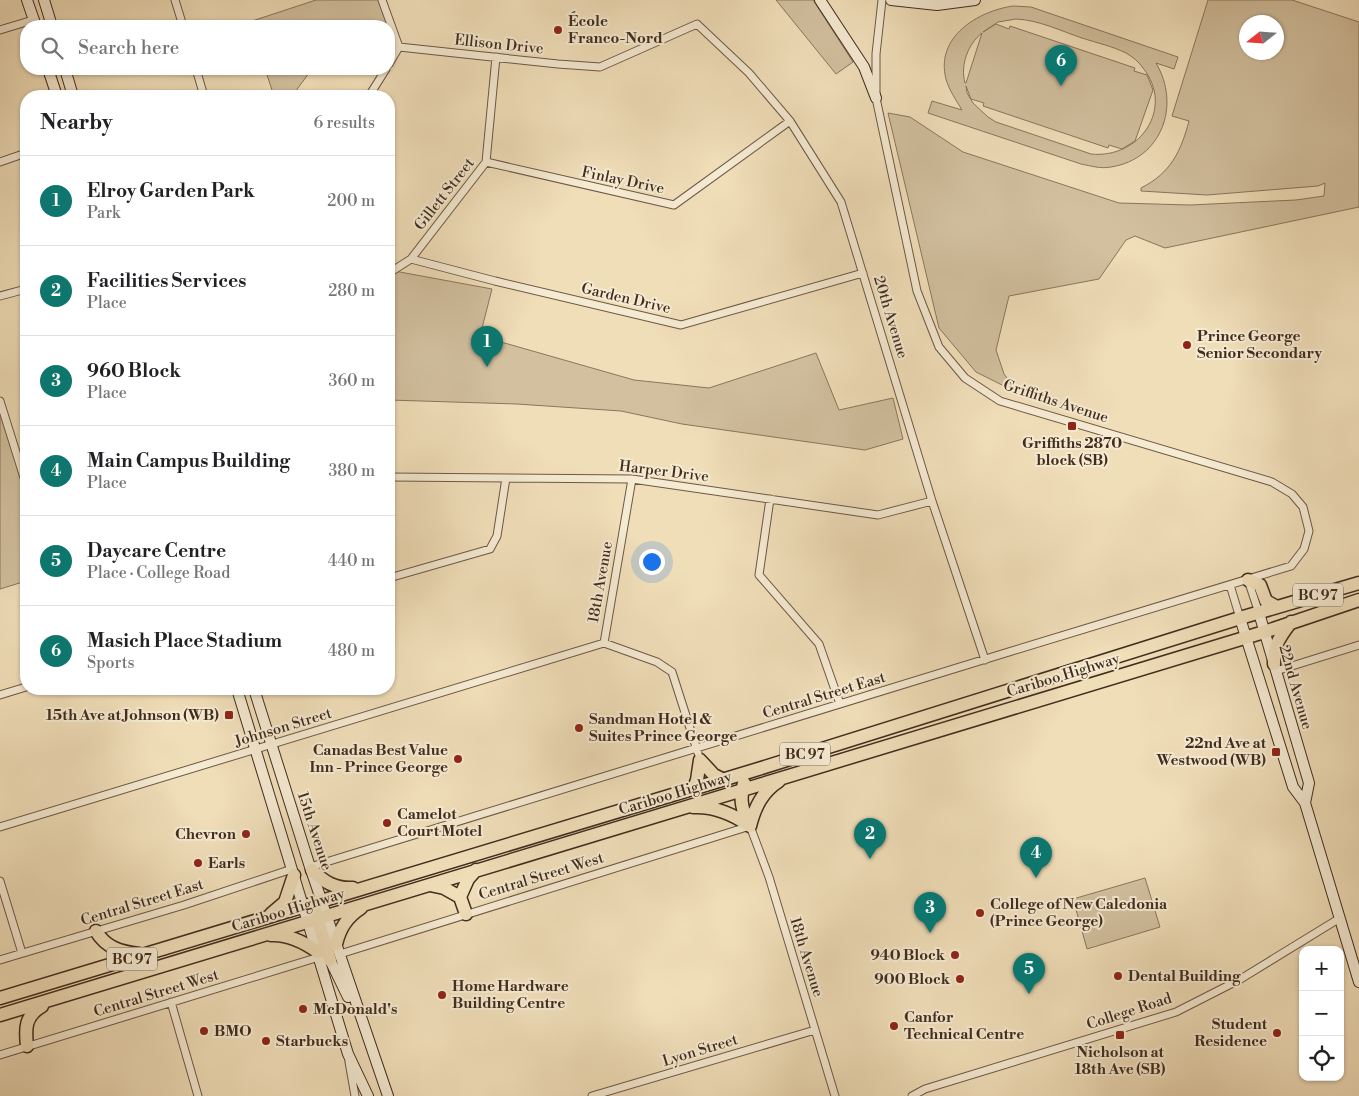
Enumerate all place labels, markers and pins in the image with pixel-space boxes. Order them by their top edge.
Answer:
place label: École Franco-Nord [568,11,663,48]
marker: École Franco-Nord [552,24,564,36]
pin: 6 [1045,45,1077,86]
pin: 1 [471,326,503,367]
place label: Prince George Senior Secondary [1197,327,1322,363]
marker: Prince George Senior Secondary [1181,339,1193,351]
marker: Griffiths 2870 block (SB) [1066,420,1078,432]
place label: Griffiths 2870 block (SB) [1022,434,1122,470]
place label: 15th Ave at Johnson (WB) [46,706,219,725]
marker: 15th Ave at Johnson (WB) [223,709,235,721]
place label: Sandman Hotel & Suites Prince George [589,710,737,746]
marker: Sandman Hotel & Suites Prince George [573,722,585,734]
place label: 22nd Ave at Westwood (WB) [1155,734,1267,770]
place label: Canadas Best Value Inn - Prince George [310,741,448,777]
marker: 22nd Ave at Westwood (WB) [1270,746,1282,758]
marker: Canadas Best Value Inn - Prince George [452,753,464,765]
place label: Camelot Court Motel [397,805,482,841]
marker: Camelot Court Motel [381,817,393,829]
pin: 2 [854,818,886,859]
place label: Chevron [175,825,237,844]
marker: Chevron [240,828,252,840]
pin: 4 [1020,837,1052,878]
place label: Earls [208,854,245,873]
marker: Earls [192,857,204,869]
pin: 3 [914,892,946,933]
place label: College of New Caledonia (Prince George) [990,895,1168,931]
marker: College of New Caledonia (Prince George) [974,907,986,919]
place label: 940 Block [870,946,946,965]
marker: 940 Block [949,949,961,961]
pin: 5 [1013,953,1045,994]
place label: Dental Building [1128,967,1241,986]
place label: 900 Block [874,970,951,989]
marker: Dental Building [1112,970,1124,982]
marker: 900 Block [954,973,966,985]
place label: Home Hardware Building Centre [452,977,569,1013]
marker: Home Hardware Building Centre [436,989,448,1001]
place label: McDonald's [313,1000,397,1019]
marker: McDonald's [297,1003,309,1015]
place label: Canfor Technical Centre [904,1008,1024,1044]
place label: Student Residence [1194,1015,1268,1051]
marker: Canfor Technical Centre [888,1020,900,1032]
place label: BMO [214,1022,252,1041]
marker: BMO [198,1025,210,1037]
marker: Student Residence [1271,1027,1283,1039]
marker: Nicholson at 18th Ave (SB) [1114,1029,1126,1041]
place label: Starbucks [276,1032,348,1051]
marker: Starbucks [260,1035,272,1047]
place label: Nicholson at 18th Ave (SB) [1075,1043,1166,1079]

